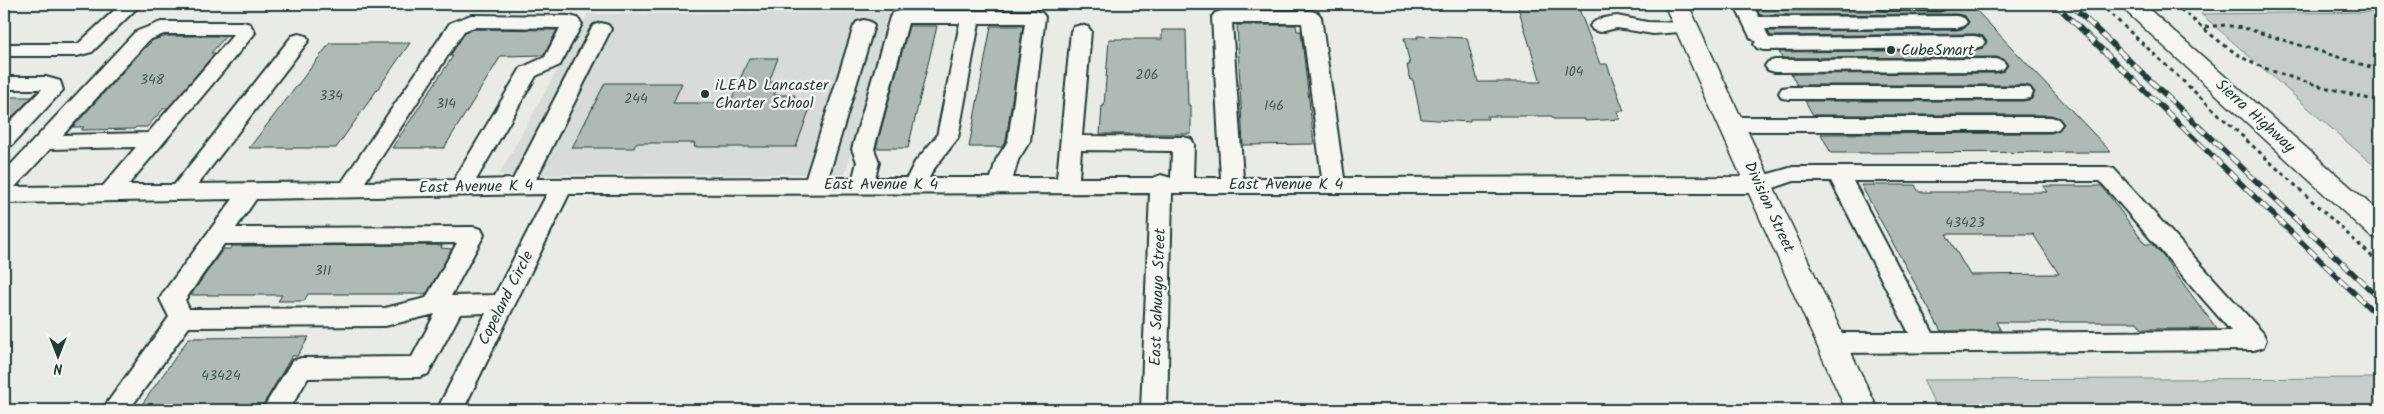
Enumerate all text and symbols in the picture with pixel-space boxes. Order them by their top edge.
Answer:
place label: CubeSmart [1901,38,1975,63]
marker: CubeSmart [1885,44,1897,56]
house number: 104 [1564,61,1584,83]
house number: 206 [1136,64,1158,86]
house number: 348 [140,69,165,91]
place label: iLEAD Lancaster Charter School [715,73,830,116]
street label: Sierra Highway [2209,73,2301,159]
house number: 334 [319,85,343,107]
house number: 244 [624,88,648,110]
marker: iLEAD Lancaster Charter School [699,88,711,100]
house number: 314 [436,93,456,115]
house number: 146 [1264,95,1284,117]
street label: Division Street [1737,157,1801,257]
street label: East Avenue K 4 [824,172,938,197]
street label: East Avenue K 4 [1229,172,1343,197]
street label: East Avenue K 4 [419,173,534,200]
house number: 43423 [1945,212,1985,234]
street label: East Sahuayo Street [1143,227,1173,366]
street label: Copeland Circle [471,246,541,350]
house number: 311 [315,260,331,282]
north arrow [32,332,82,382]
text: N [53,357,62,379]
house number: 43424 [201,365,241,387]

